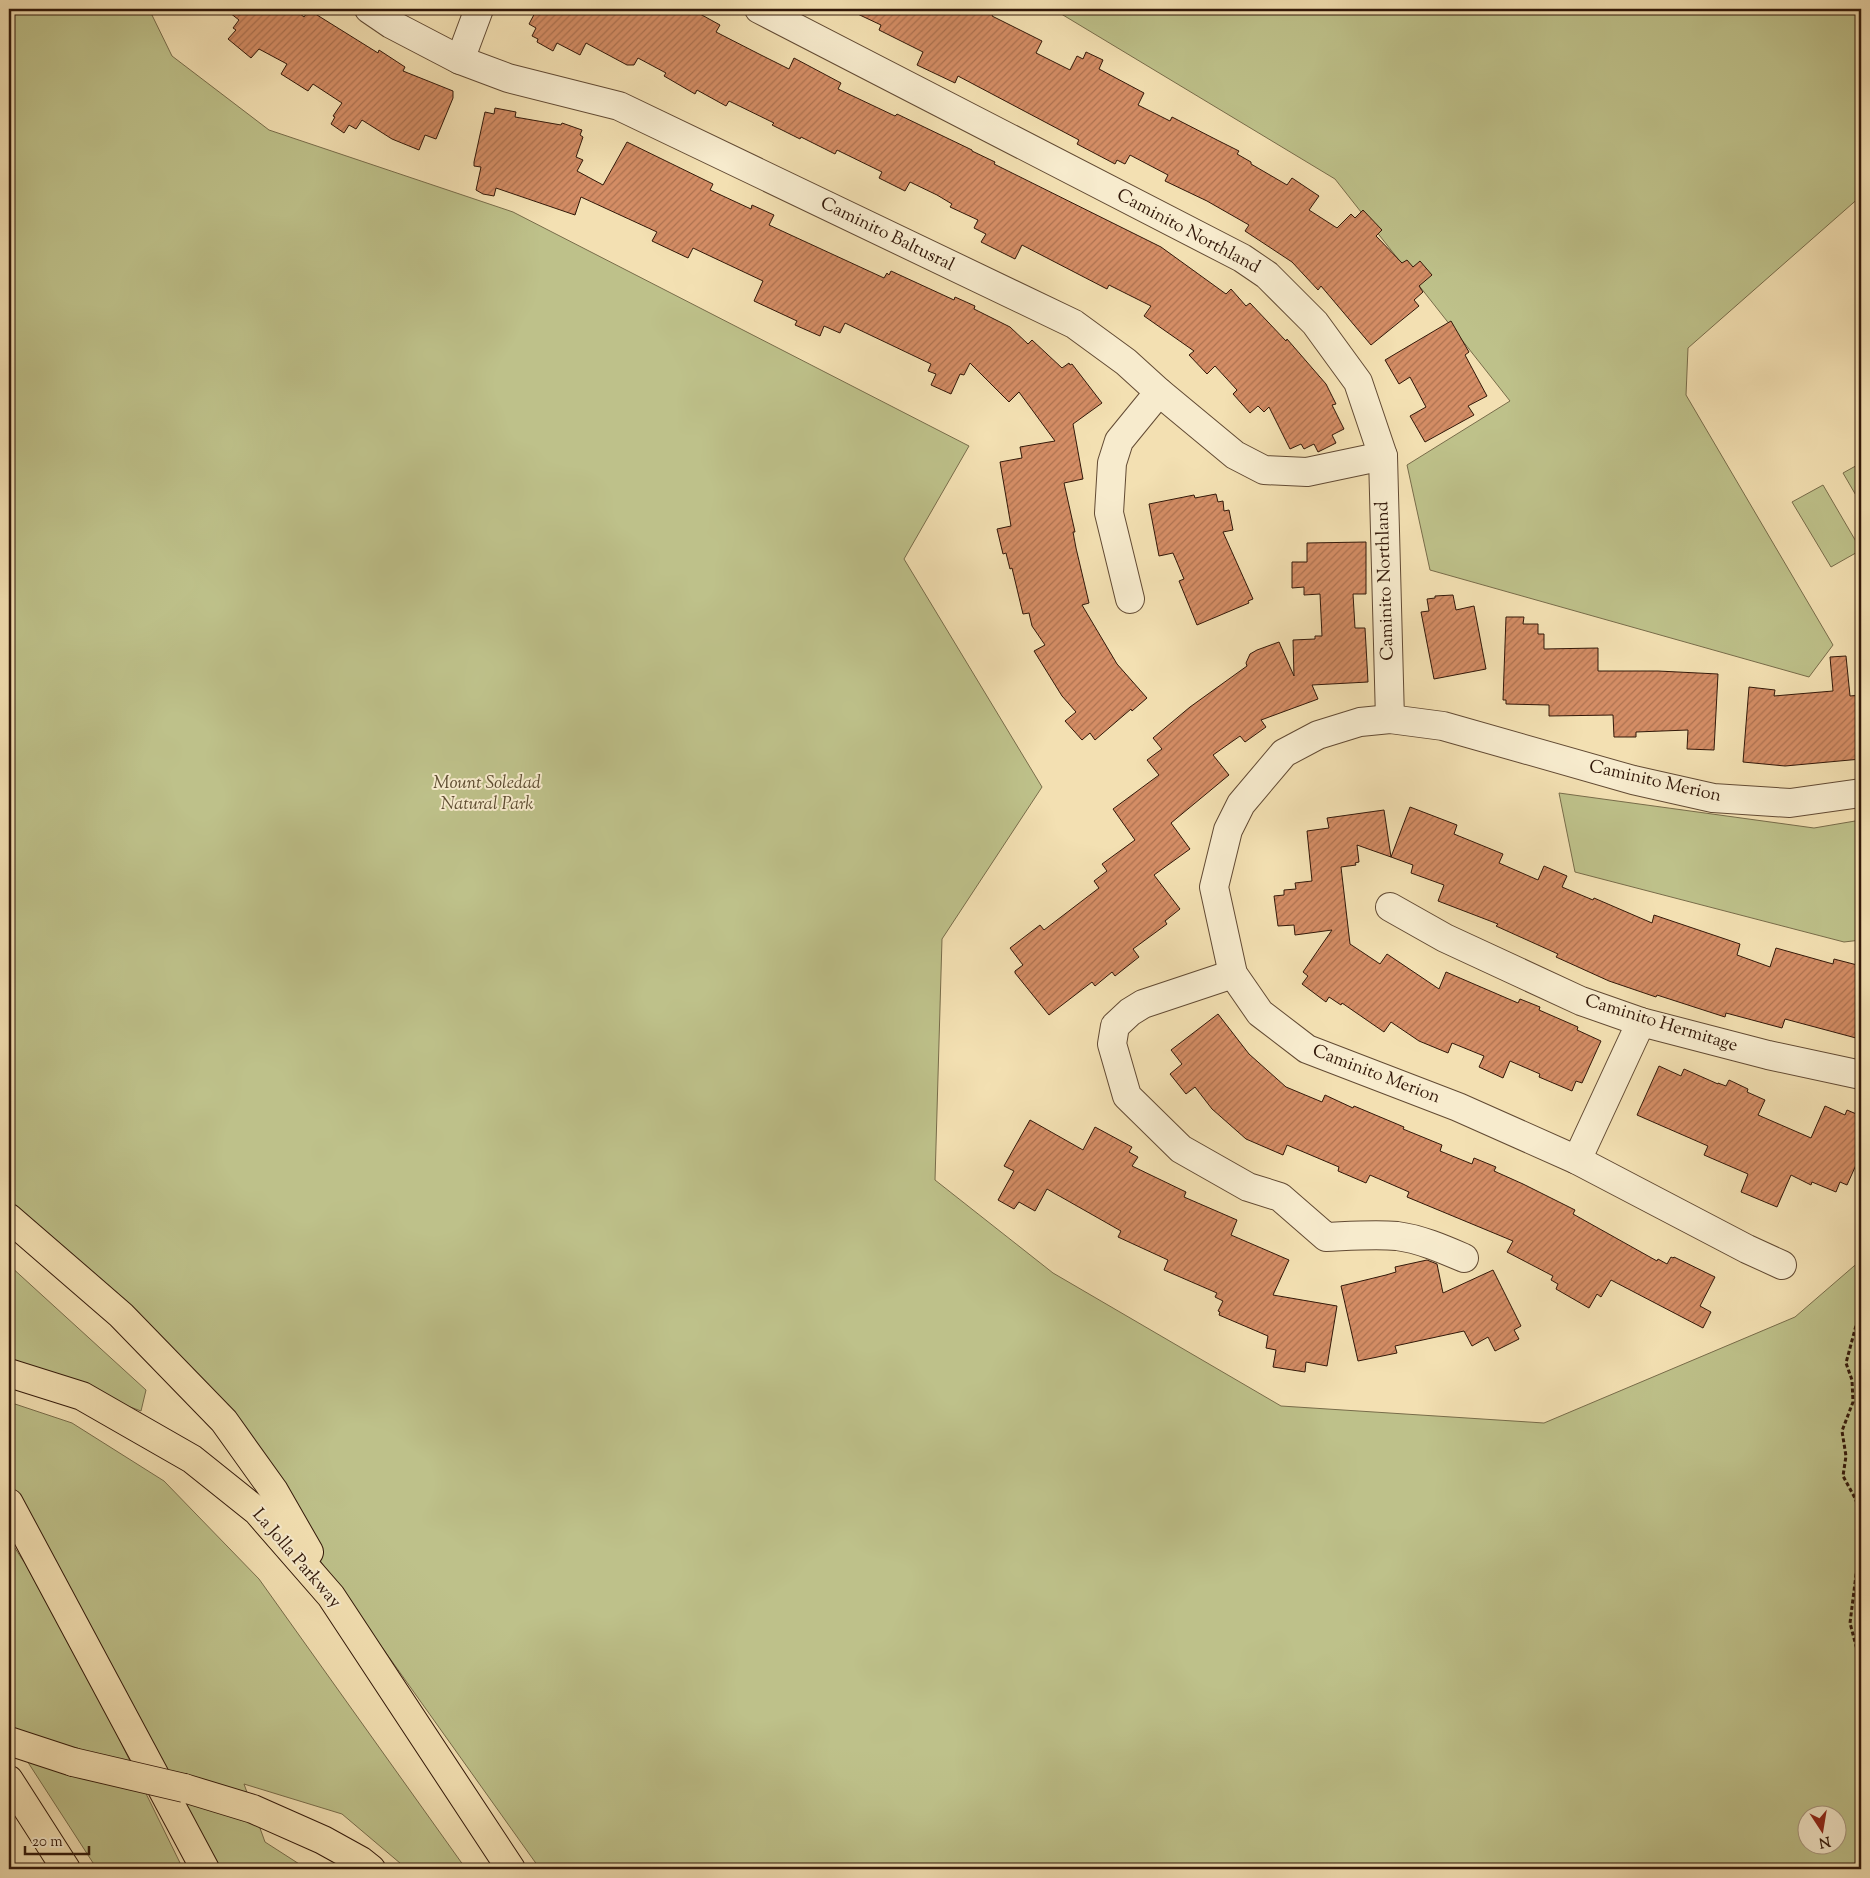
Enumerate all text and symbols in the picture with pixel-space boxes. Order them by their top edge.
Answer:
street label: Caminito Northland [1112,183,1264,281]
street label: Caminito Baltusral [816,191,958,279]
street label: Caminito Northland [1370,501,1402,661]
street label: Caminito Merion [1586,754,1724,810]
park label: Mount Soledad Natural Park [433,771,541,818]
street label: Caminito Hermitage [1581,988,1741,1060]
street label: Caminito Merion [1308,1039,1444,1111]
street label: La Jolla Parkway [245,1503,347,1615]
north arrow [1798,1806,1848,1856]
scale bar [25,1823,89,1855]
text: N [1817,1830,1832,1852]
text: 20 m [32,1832,63,1853]

